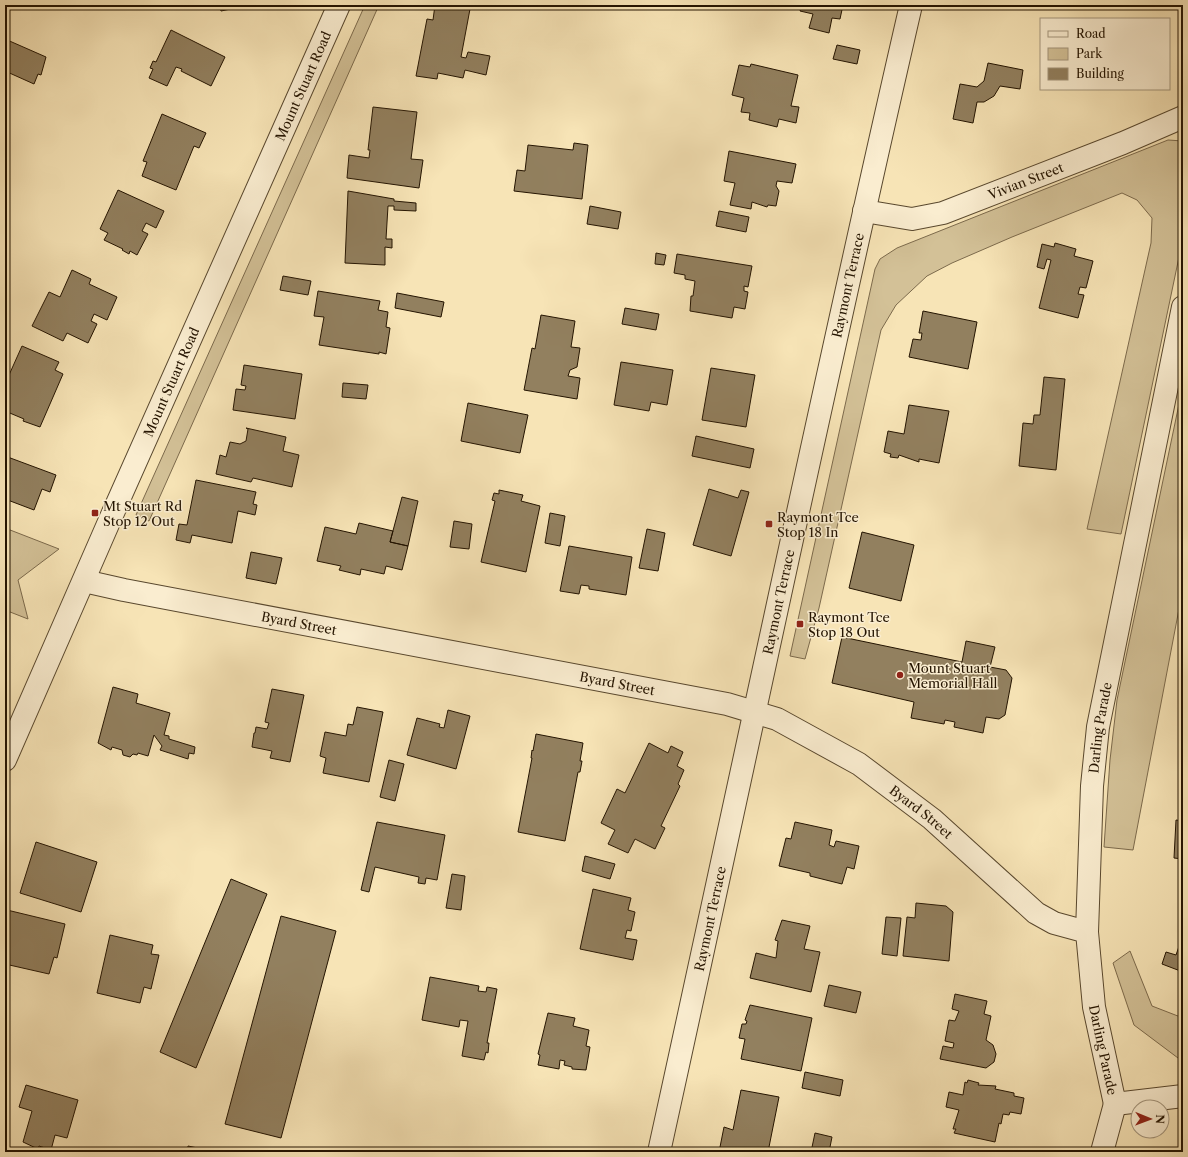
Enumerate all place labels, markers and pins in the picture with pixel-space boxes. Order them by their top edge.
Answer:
place label: Mt Stuart Rd Stop 12 Out [103,498,182,529]
marker: Mt Stuart Rd Stop 12 Out [90,508,100,518]
place label: Raymont Tce Stop 18 In [777,509,859,540]
marker: Raymont Tce Stop 18 In [764,519,774,529]
place label: Raymont Tce Stop 18 Out [808,609,890,640]
marker: Raymont Tce Stop 18 Out [795,619,805,629]
place label: Mount Stuart Memorial Hall [908,660,998,691]
marker: Mount Stuart Memorial Hall [895,670,905,680]

